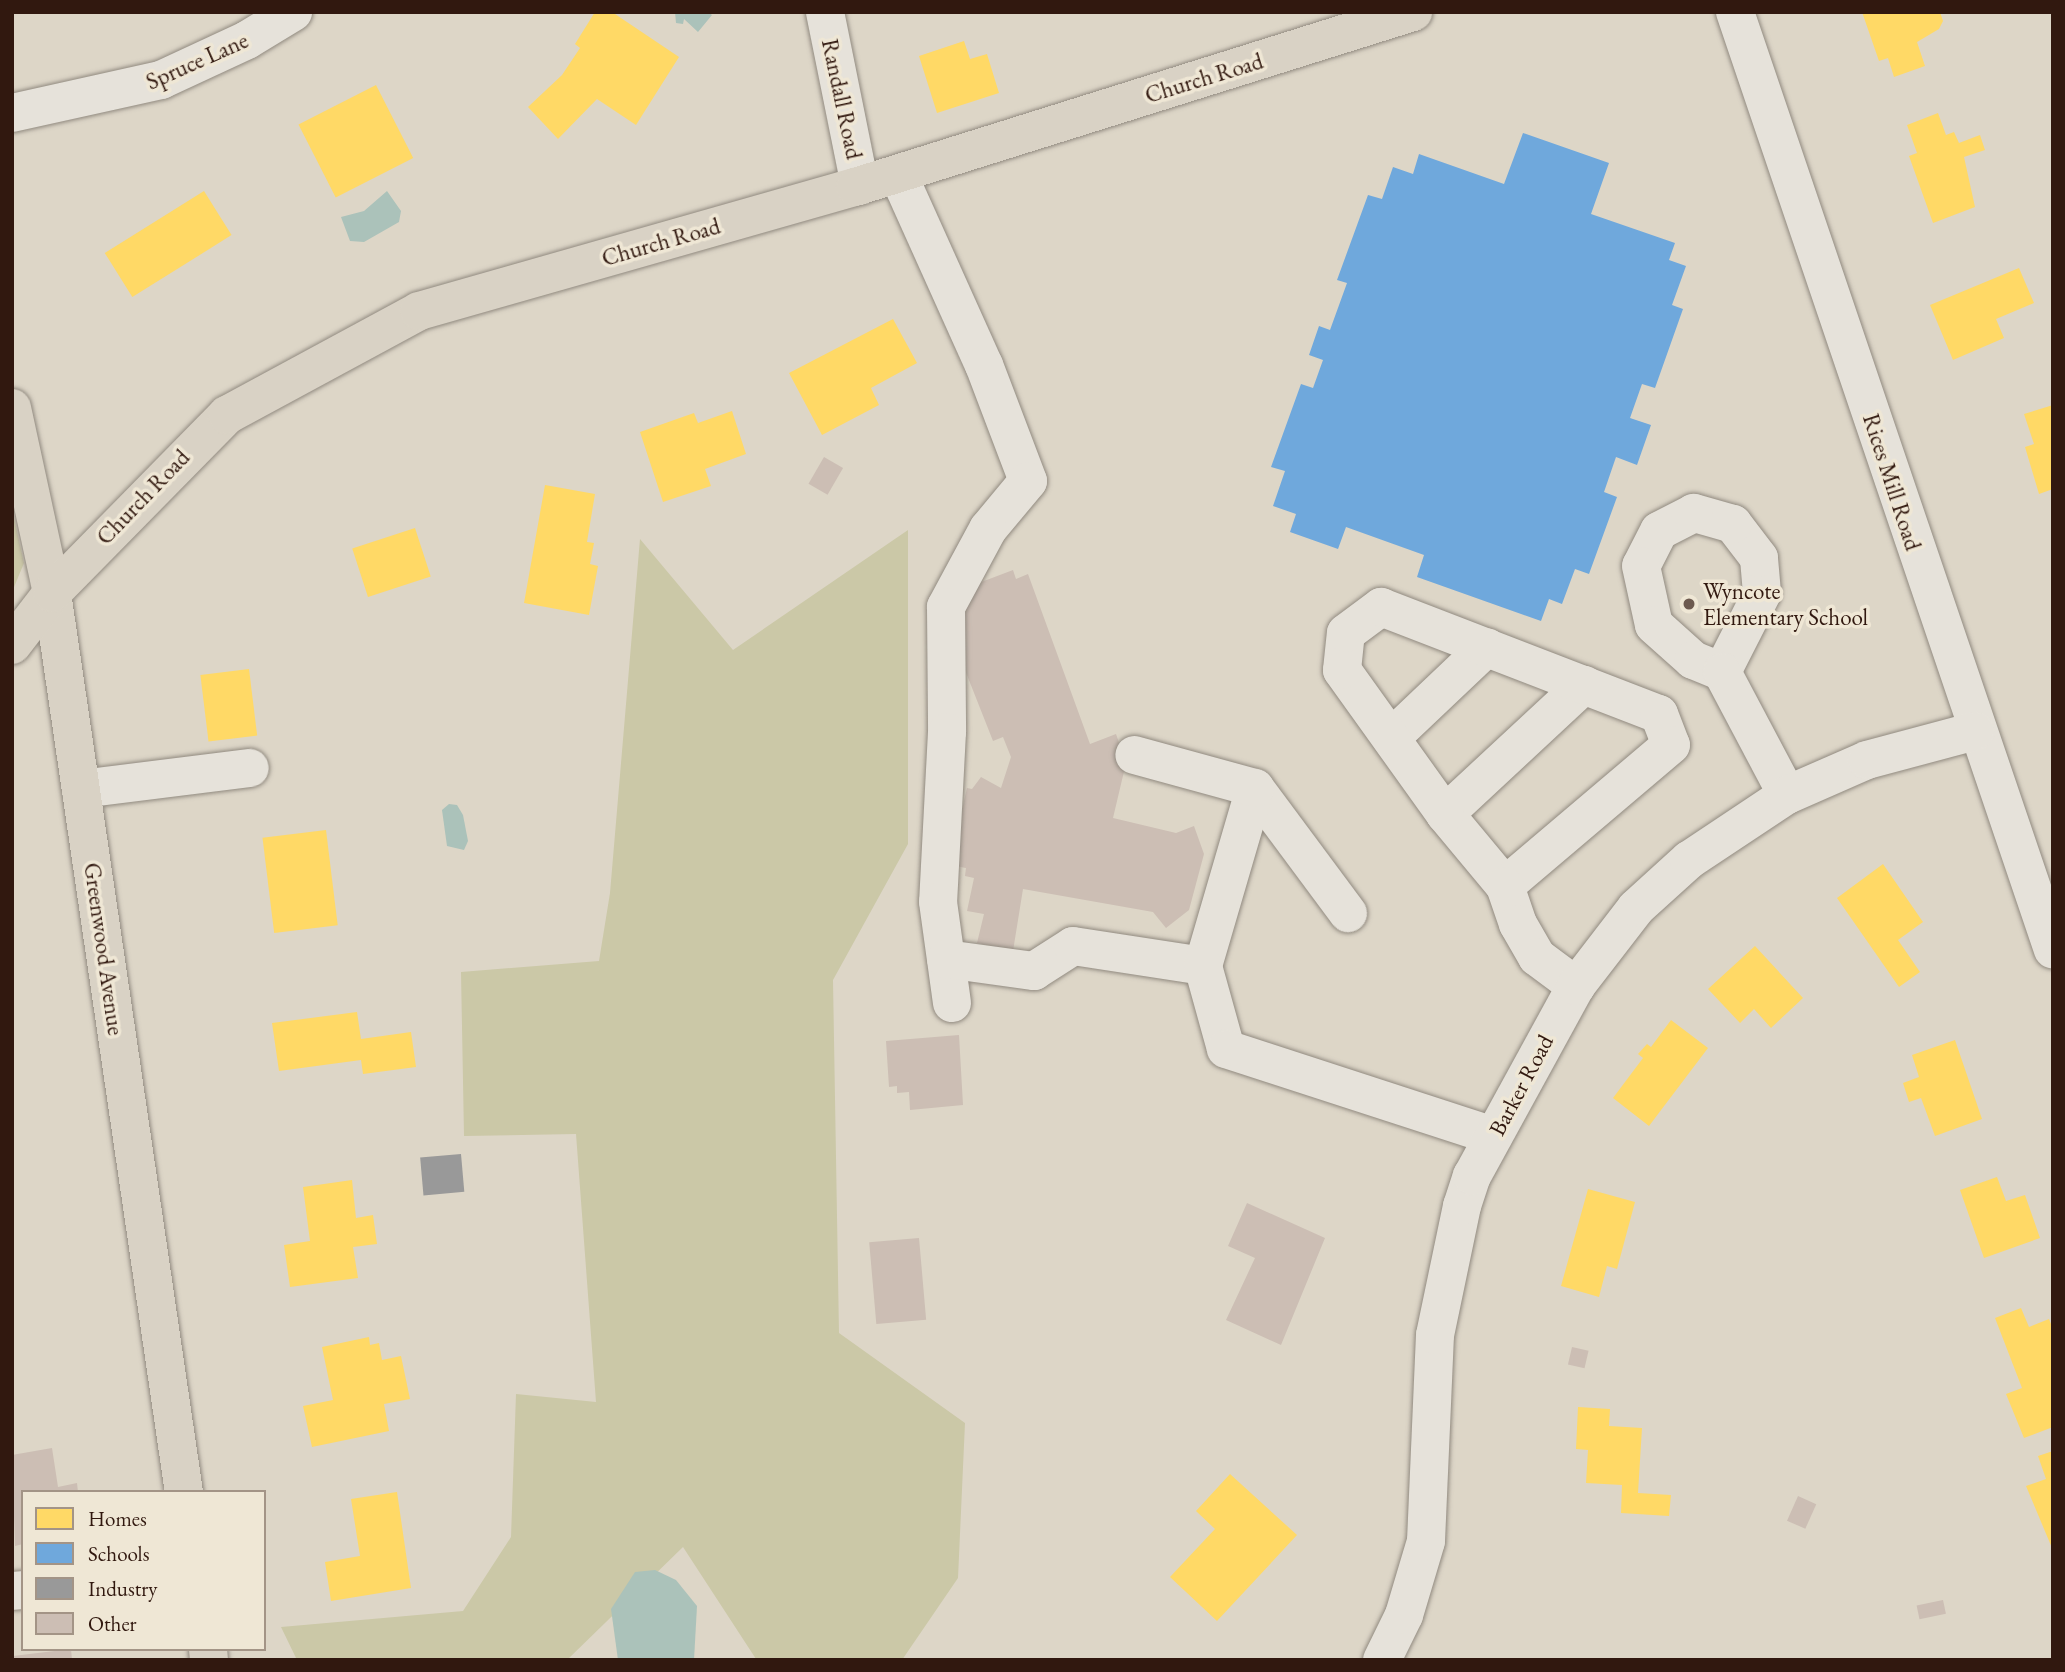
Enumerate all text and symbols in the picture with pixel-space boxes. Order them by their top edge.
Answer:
street label: Spruce Lane [142,26,252,96]
street label: Randall Road [816,36,868,162]
street label: Church Road [1142,47,1266,109]
street label: Church Road [599,212,723,272]
street label: Rices Mill Road [1857,410,1927,554]
street label: Church Road [91,444,195,550]
place label: Wyncote Elementary School [1703,577,1868,631]
marker: Wyncote Elementary School [1681,596,1697,612]
street label: Greenwood Avenue [78,861,130,1037]
street label: Barker Road [1483,1030,1559,1140]
legend [21,1490,266,1651]
text: Homes [88,1505,147,1532]
text: Schools [88,1540,149,1567]
text: Industry [88,1575,158,1602]
text: Other [88,1610,137,1637]

